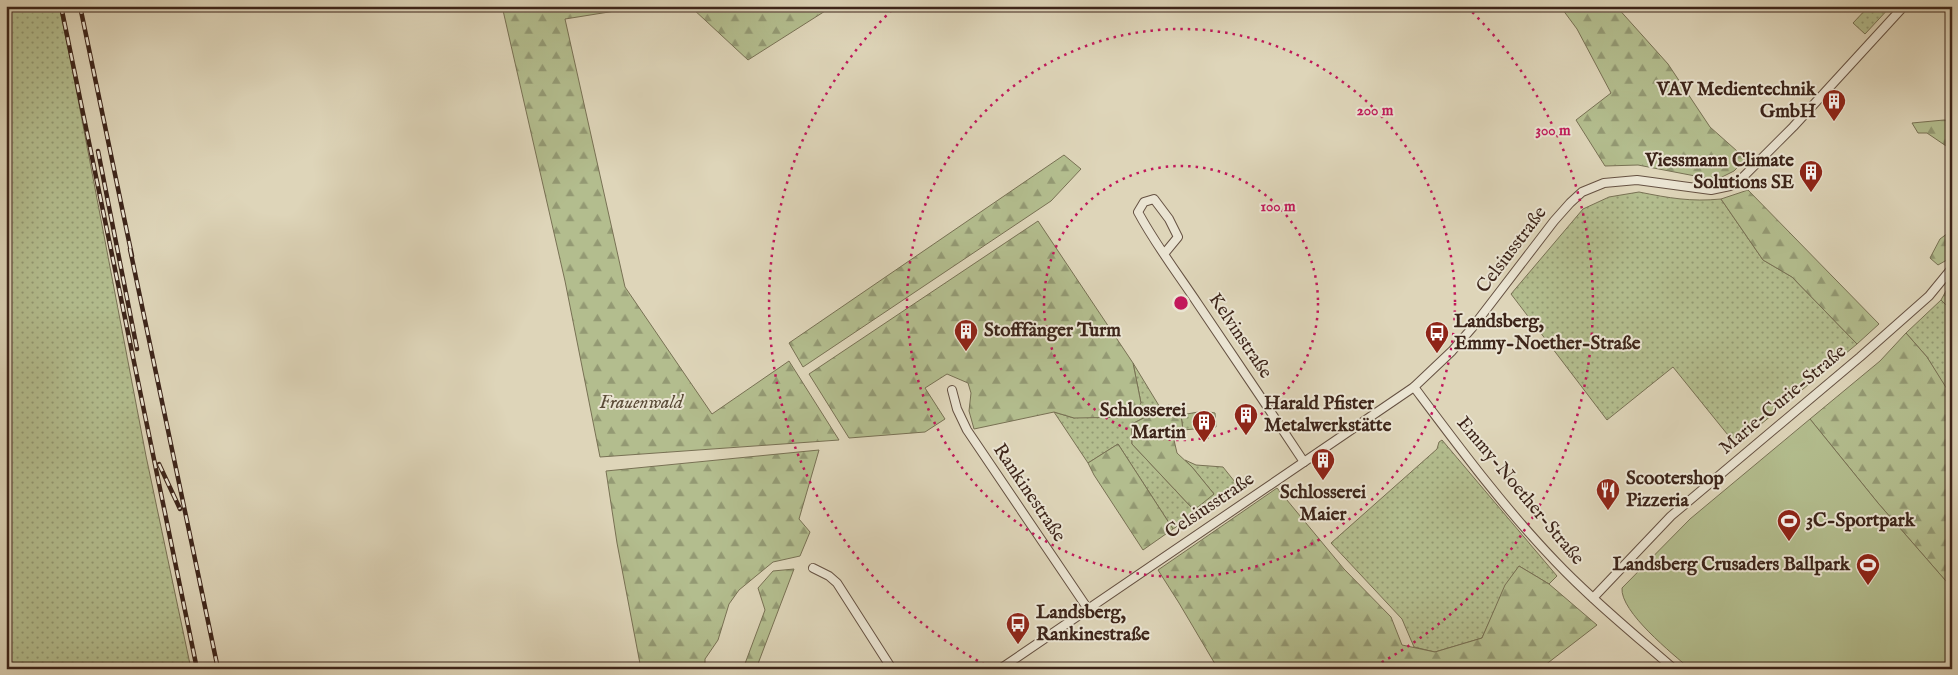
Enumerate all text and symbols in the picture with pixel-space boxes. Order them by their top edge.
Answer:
place label: VAV Medientechnik GmbH [1656,78,1817,124]
building icon: VAV Medientechnik GmbH [1821,88,1847,122]
text: 200 m [1357,101,1394,120]
text: 300 m [1535,121,1571,140]
place label: Viessmann Climate Solutions SE [1644,149,1794,195]
building icon: Viessmann Climate Solutions SE [1798,159,1824,193]
text: 100 m [1260,197,1296,216]
street label: Celsiusstraße [1472,202,1553,298]
street label: Kelvinstraße [1203,289,1277,384]
centre of rings [1172,294,1190,312]
place label: Landsberg, Emmy-Noether-Straße [1454,310,1641,356]
building icon: Stofffänger Turm [953,318,979,352]
place label: Stofffänger Turm [984,319,1121,343]
bus stop icon: Landsberg, Emmy-Noether-Straße [1424,320,1450,354]
street label: Marie-Curie-Straße [1715,340,1852,460]
park label: Frauenwald [599,391,684,415]
place label: Harald Pfister Metalwerkstätte [1264,392,1392,438]
place label: Schlosserei Martin [1100,399,1186,445]
building icon: Harald Pfister Metalwerkstätte [1233,402,1259,436]
building icon: Schlosserei Martin [1191,409,1217,443]
street label: Emmy-Noether-Straße [1451,412,1589,570]
street label: Rankinestraße [987,439,1071,547]
building icon: Schlosserei Maier [1310,447,1336,481]
street label: Celsiusstraße [1161,467,1259,545]
place label: Scootershop Pizzeria [1626,467,1725,513]
restaurant icon: Scootershop Pizzeria [1595,477,1621,511]
place label: Schlosserei Maier [1280,481,1366,527]
sports icon: 3C-Sportpark [1776,508,1802,542]
place label: 3C-Sportpark [1806,509,1916,533]
sports icon: Landsberg Crusaders Ballpark [1855,552,1881,586]
place label: Landsberg Crusaders Ballpark [1612,553,1851,577]
place label: Landsberg, Rankinestraße [1036,601,1150,647]
bus stop icon: Landsberg, Rankinestraße [1005,611,1031,645]

